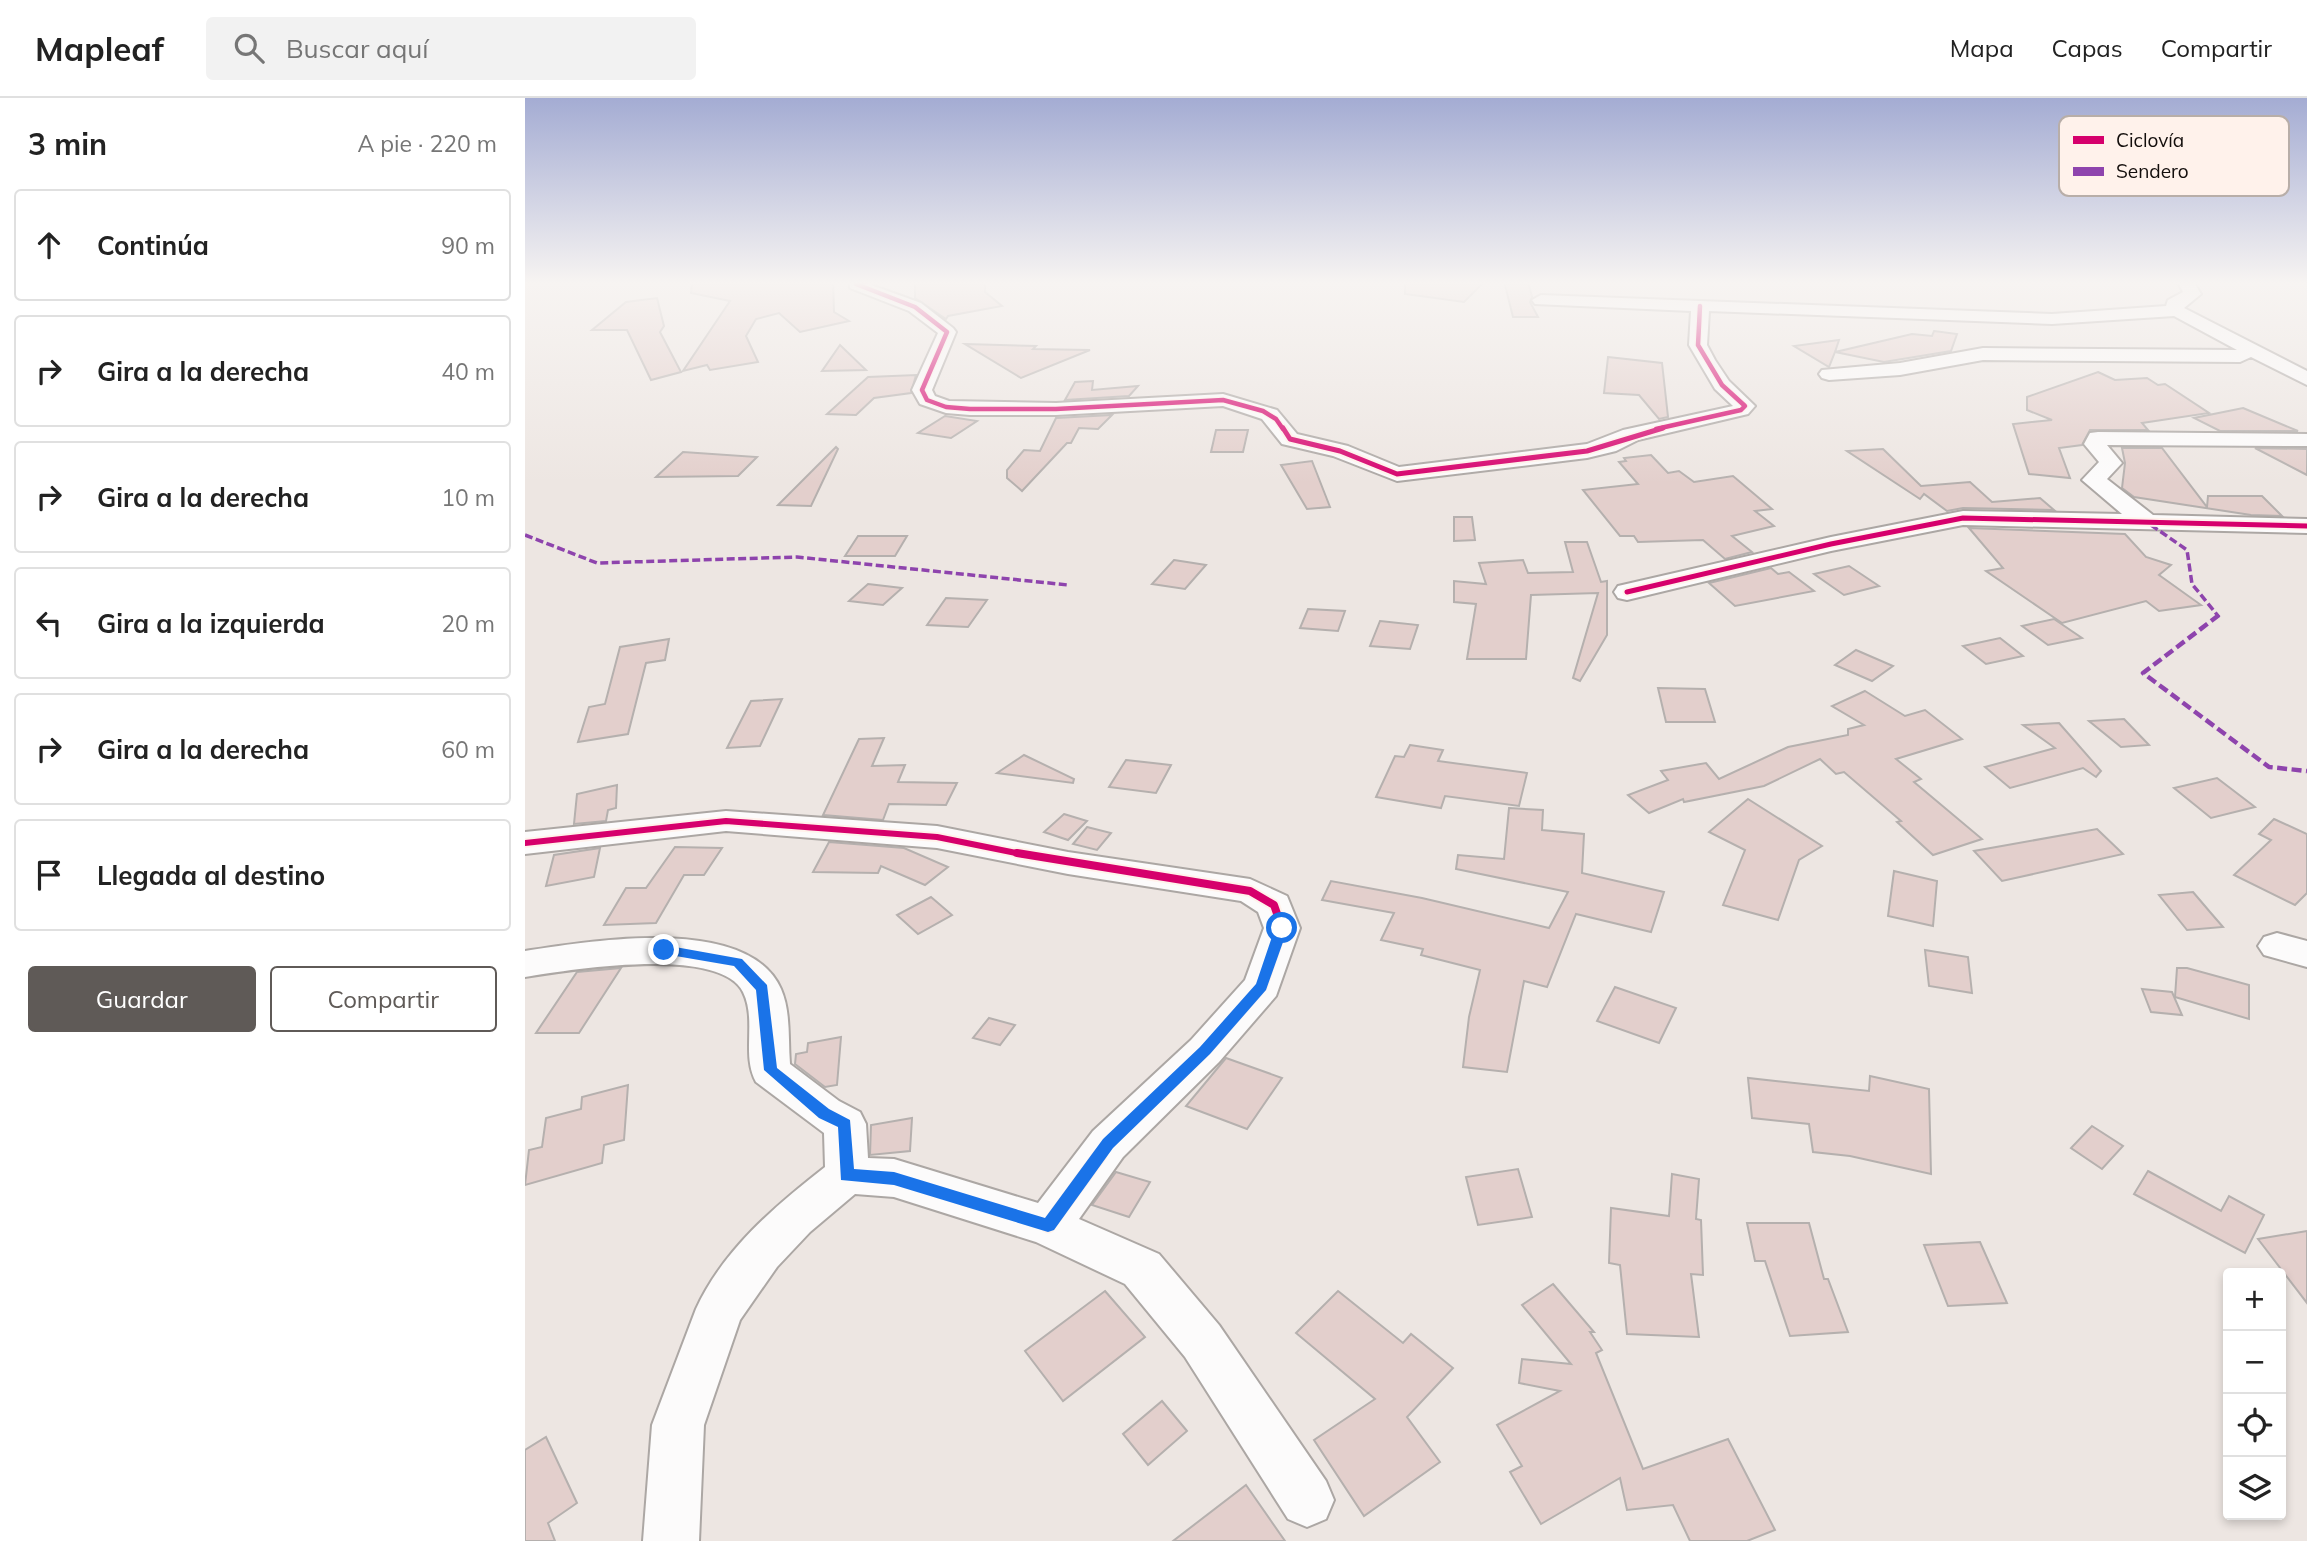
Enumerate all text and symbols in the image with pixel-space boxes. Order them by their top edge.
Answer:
search box [206,17,696,80]
text: Mapleaf [35,28,164,69]
icon: search [230,29,268,67]
text: Buscar aquí [286,32,429,65]
text: Mapa [1950,33,2014,63]
text: Capas [2052,33,2123,63]
text: Compartir [2161,33,2272,63]
legend [2059,116,2289,196]
text: 3 min [28,125,107,163]
text: Ciclovía [2116,128,2184,152]
text: A pie · 220 m [357,129,497,158]
text: Sendero [2116,159,2189,183]
icon: ahead [30,226,68,264]
text: Continúa [97,229,209,262]
text: 90 m [441,231,495,260]
icon: right [30,352,68,390]
text: Gira a la derecha [97,355,309,388]
text: 40 m [441,357,495,386]
icon: right [30,478,68,516]
text: Gira a la derecha [97,481,309,514]
text: 10 m [441,483,495,512]
icon: left [30,604,68,642]
text: Gira a la izquierda [97,607,325,640]
text: 20 m [441,609,495,638]
icon: right [30,730,68,768]
text: Gira a la derecha [97,733,309,766]
text: 60 m [441,735,495,764]
icon: arrive [30,856,68,894]
text: Llegada al destino [97,859,325,892]
route start [1266,912,1297,943]
route end [648,934,679,965]
button: Guardar [28,966,256,1032]
button: Compartir [270,966,497,1032]
map controls [2223,1268,2286,1520]
button: + [2223,1268,2286,1331]
button: − [2223,1331,2286,1394]
button: locate [2223,1394,2286,1457]
button: layers [2223,1457,2286,1520]

